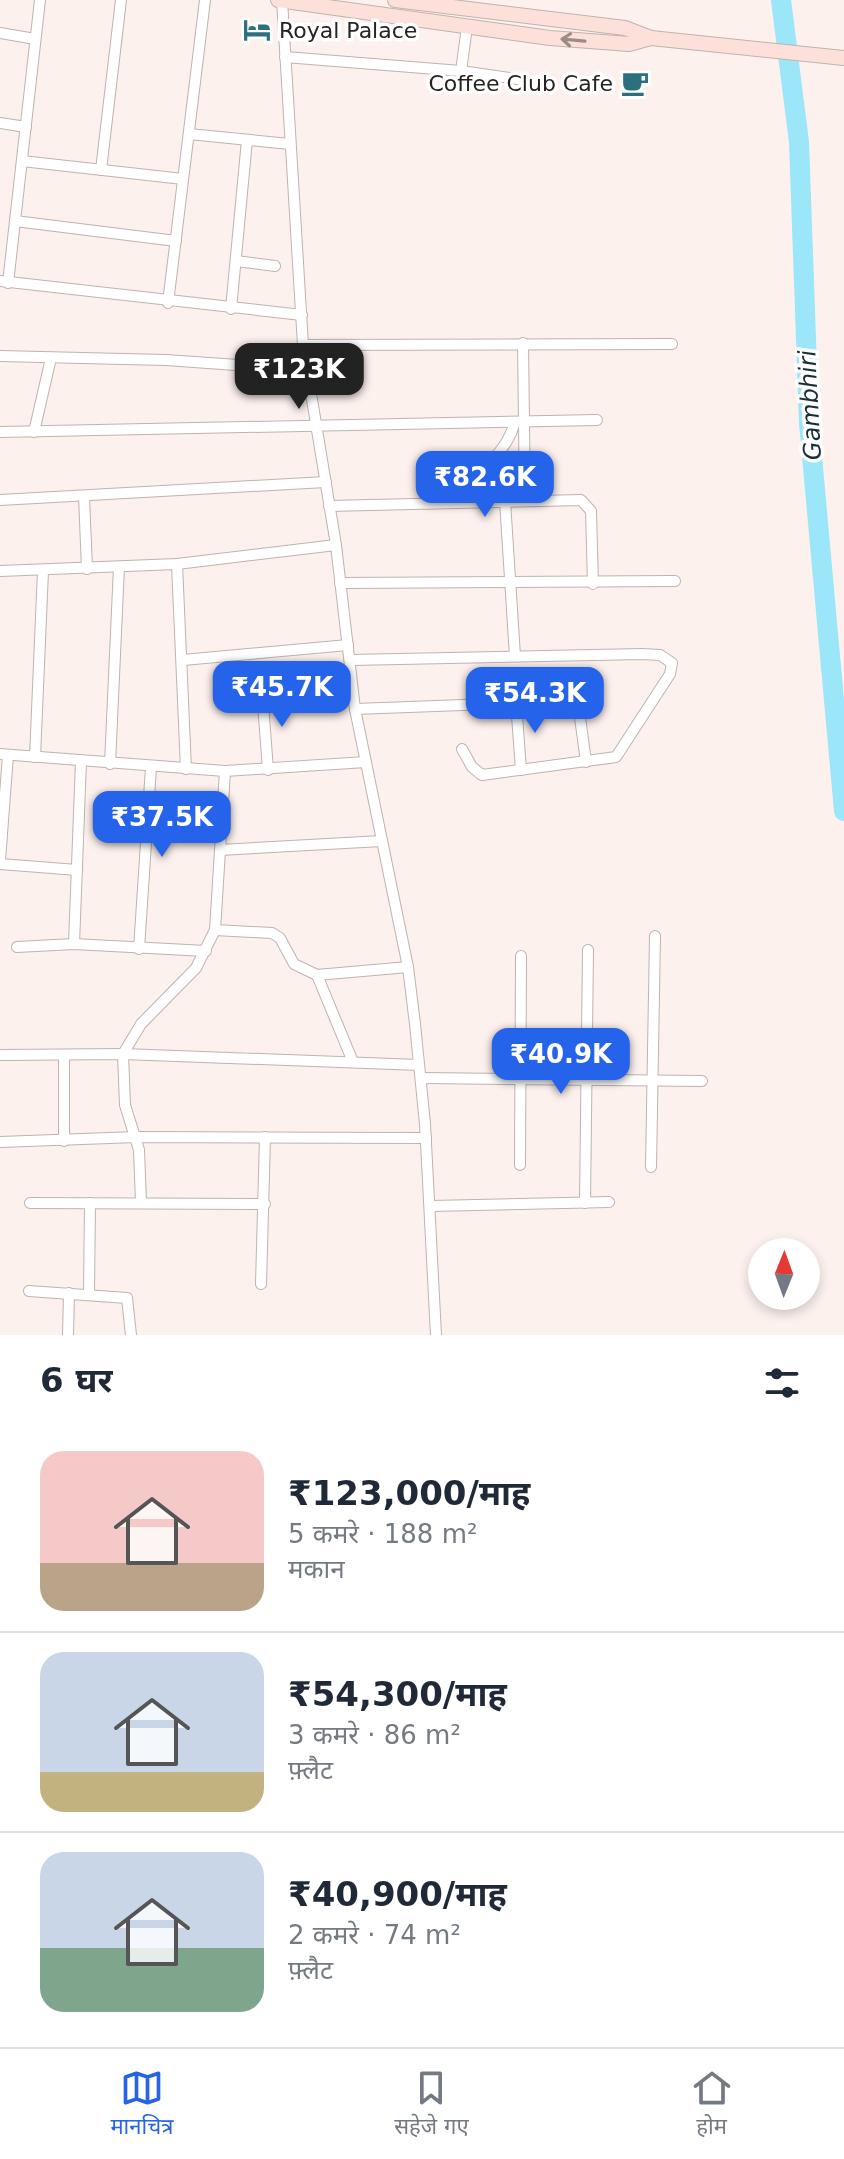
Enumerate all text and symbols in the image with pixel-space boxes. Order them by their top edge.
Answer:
hotel icon: Royal Palace [242,15,272,45]
place label: Royal Palace [279,18,417,43]
one-way arrow [560,32,587,47]
cafe icon: Coffee Club Cafe [620,68,650,98]
place label: Coffee Club Cafe [428,71,613,96]
pin: ₹123K [243,343,355,411]
water label: Gambhiri [793,349,827,461]
text: ₹123K [253,354,345,384]
pin: ₹82.6K [420,451,550,519]
text: ₹82.6K [434,462,536,492]
pin: ₹45.7K [217,661,347,729]
pin: ₹54.3K [470,667,600,735]
text: ₹45.7K [231,672,333,702]
text: ₹54.3K [484,678,586,708]
pin: ₹37.5K [97,791,227,859]
text: ₹37.5K [111,802,213,832]
pin: ₹40.9K [496,1028,626,1096]
text: ₹40.9K [510,1039,612,1069]
north arrow [748,1238,820,1310]
map controls [748,1238,820,1310]
text: 6 घर [40,1360,113,1400]
icon: filters [760,1361,804,1405]
text: ₹123,000/माह [288,1473,530,1513]
icon: home [104,1483,200,1579]
text: 5 कमरे · 188 m² [288,1519,477,1549]
text: मकान [288,1554,345,1584]
text: ₹54,300/माह [288,1674,507,1714]
icon: home [104,1684,200,1780]
text: 3 कमरे · 86 m² [288,1720,461,1750]
text: फ़्लैट [288,1755,333,1785]
text: ₹40,900/माह [288,1874,507,1914]
icon: home [104,1884,200,1980]
text: 2 कमरे · 74 m² [288,1920,461,1950]
text: फ़्लैट [288,1955,333,1985]
tab: मानचित्र [110,2066,173,2143]
tab: सहेजे गए [394,2066,469,2143]
tab: होम [690,2066,734,2143]

